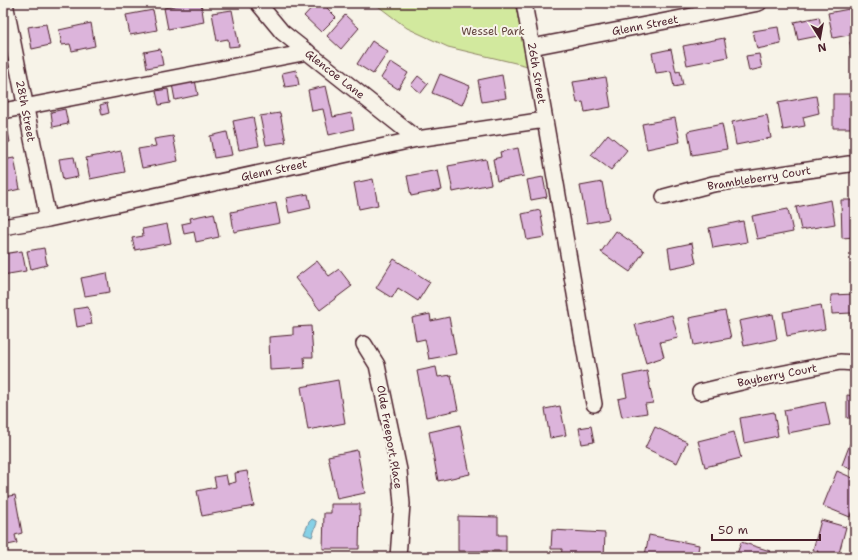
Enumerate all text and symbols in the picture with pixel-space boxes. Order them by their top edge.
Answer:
street label: Glenn Street [611,12,680,39]
north arrow [800,18,840,58]
park label: Wessel Park [461,24,525,39]
text: N [816,39,828,56]
street label: 26th Street [524,41,549,105]
street label: Glencoe Lane [302,46,368,102]
street label: 28th Street [12,79,39,143]
street label: Glenn Street [240,156,309,185]
street label: Brambleberry Court [706,163,812,194]
street label: Bayberry Court [736,360,818,391]
street label: Olde Freeport Place [373,384,406,490]
scale bar [712,516,820,542]
text: 50 m [718,522,748,538]

